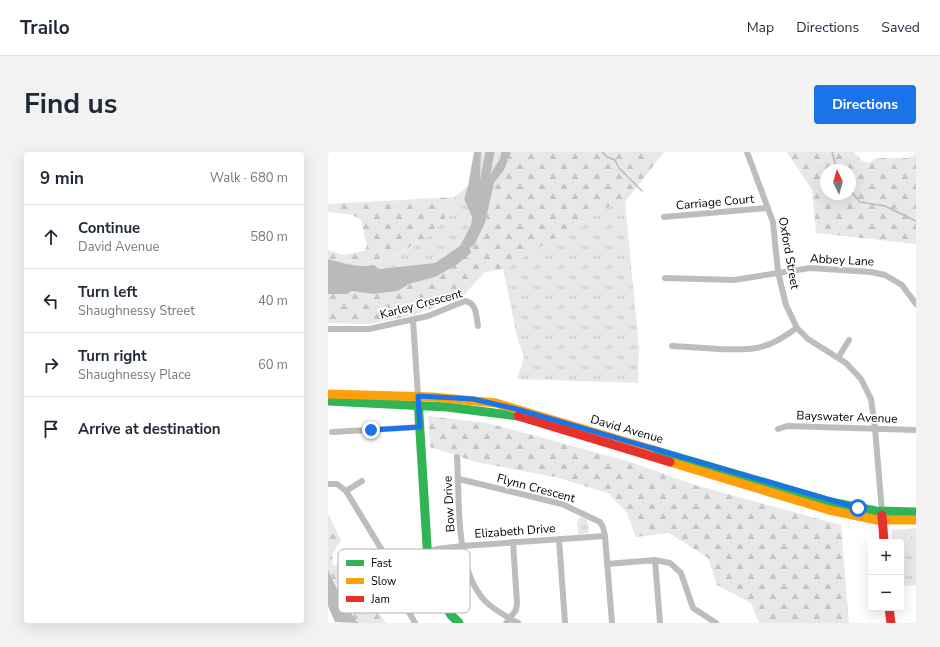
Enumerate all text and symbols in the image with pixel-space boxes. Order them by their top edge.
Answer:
text: Trailo [20,15,70,41]
text: Map [747,18,774,37]
text: Directions [796,18,859,37]
text: Saved [881,18,920,37]
text: Find us [24,85,118,123]
button: Directions [814,85,916,124]
north arrow [820,164,856,200]
text: 9 min [40,167,84,190]
text: Walk · 680 m [210,169,288,187]
street label: Carriage Court [675,191,756,213]
street label: Oxford Street [775,216,803,291]
text: Continue [78,218,140,238]
icon: ahead [40,226,62,248]
text: 580 m [250,228,288,246]
text: David Avenue [78,238,159,256]
street label: Abbey Lane [809,250,875,270]
text: Turn left [78,282,137,302]
street label: Karley Crescent [378,285,465,323]
icon: left [40,290,62,312]
text: 40 m [258,292,288,310]
text: Shaughnessy Street [78,302,195,320]
text: Turn right [78,346,147,366]
icon: right [40,354,62,376]
text: 60 m [258,356,288,374]
text: Shaughnessy Place [78,366,191,384]
street label: Bayswater Avenue [796,407,898,427]
street label: David Avenue [589,411,665,447]
icon: arrive [40,418,62,440]
text: Arrive at destination [78,419,221,439]
route end [362,421,380,439]
street label: Flynn Crescent [495,470,578,506]
street label: Bow Drive [440,475,458,533]
route start [849,499,867,517]
street label: Elizabeth Drive [474,520,556,542]
map controls [868,539,904,611]
button: + [868,539,904,575]
legend [338,549,470,613]
text: Fast [371,556,392,571]
text: Slow [371,574,396,589]
button: − [868,575,904,611]
text: Jam [370,592,390,607]

